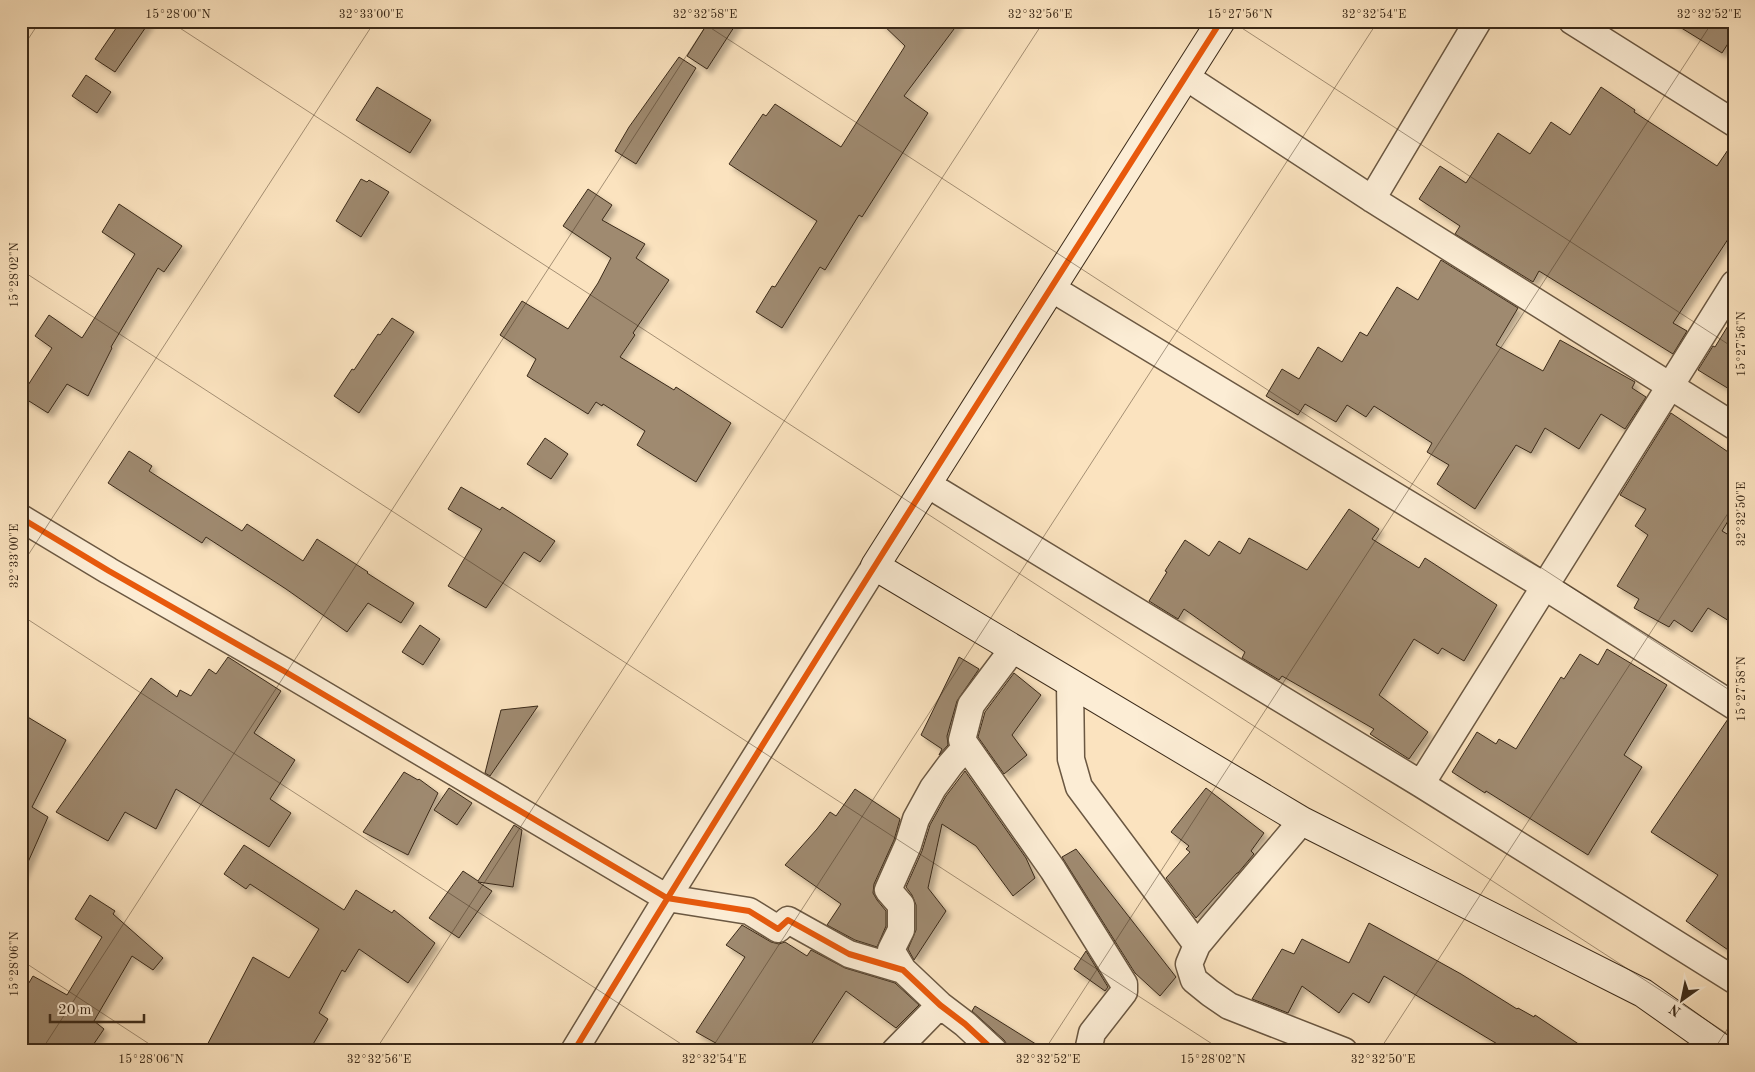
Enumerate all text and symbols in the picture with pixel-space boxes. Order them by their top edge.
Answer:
text: 15°28'00"N [145,8,211,21]
text: 32°32'58"E [673,8,737,21]
text: 32°32'56"E [1008,8,1072,21]
text: 15°27'56"N [1207,8,1273,21]
text: 32°32'54"E [1342,8,1406,21]
text: 32°32'52"E [1677,8,1741,21]
text: 32°33'00"E [339,9,403,21]
text: 15°28'02"N [8,242,21,308]
text: 15°27'56"N [1735,311,1748,377]
text: 32°32'50"E [1735,482,1748,546]
text: 32°33'00"E [9,524,21,588]
text: 15°27'58"N [1735,656,1748,722]
text: 15°28'06"N [8,931,21,997]
north arrow [1658,974,1708,1024]
scale bar [50,992,144,1024]
text: N [1667,1001,1684,1019]
text: 20 m [58,1003,92,1018]
text: 15°28'06"N [118,1053,184,1066]
text: 32°32'56"E [347,1053,411,1066]
text: 32°32'54"E [682,1053,746,1066]
text: 32°32'52"E [1016,1053,1080,1066]
text: 15°28'02"N [1180,1053,1246,1066]
text: 32°32'50"E [1351,1053,1415,1066]

